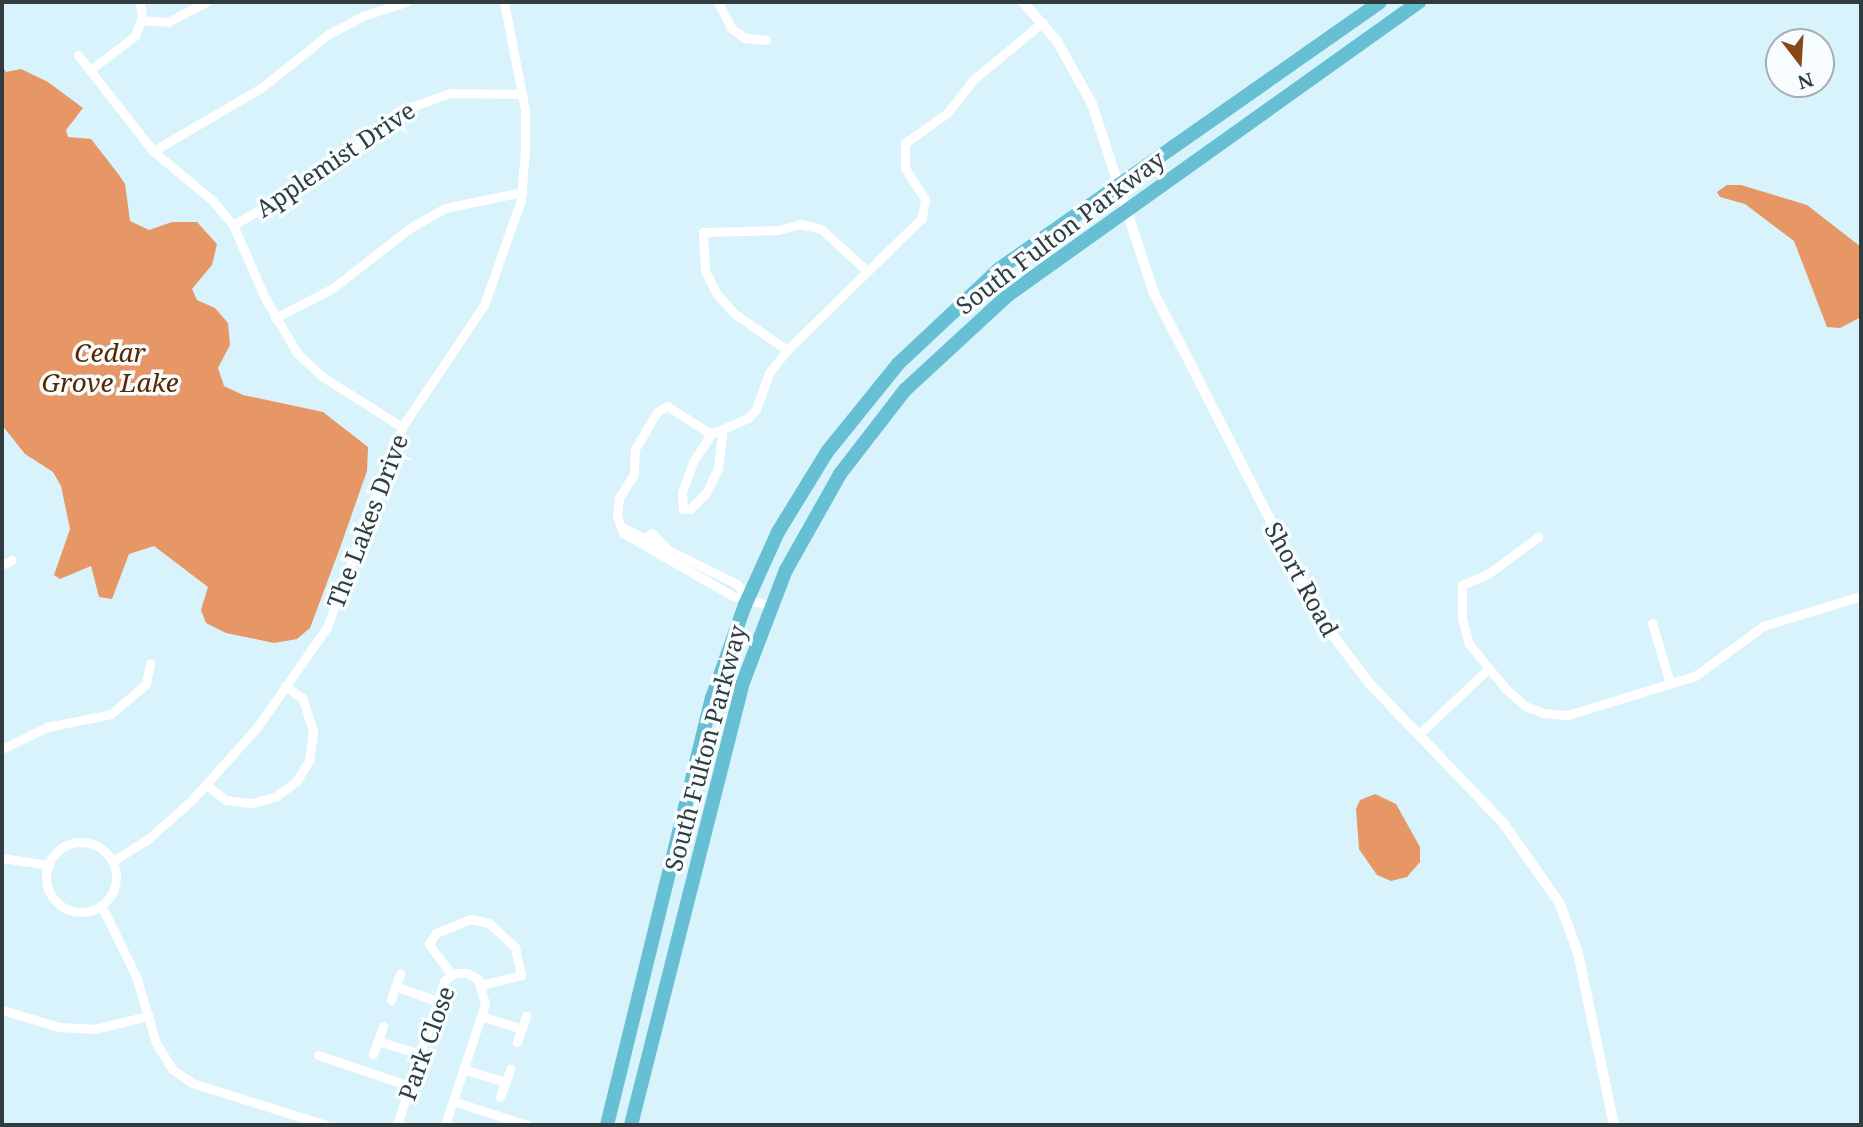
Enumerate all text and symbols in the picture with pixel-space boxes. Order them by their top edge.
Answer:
north arrow [1765,28,1835,98]
text: N [1795,67,1817,96]
street label: Applemist Drive [250,95,420,223]
street label: South Fulton Parkway [950,144,1170,320]
water label: Cedar Grove Lake [41,337,179,398]
street label: The Lakes Drive [321,430,413,612]
street label: Short Road [1259,517,1345,641]
street label: South Fulton Parkway [658,622,752,874]
street label: Park Close [392,982,460,1104]

